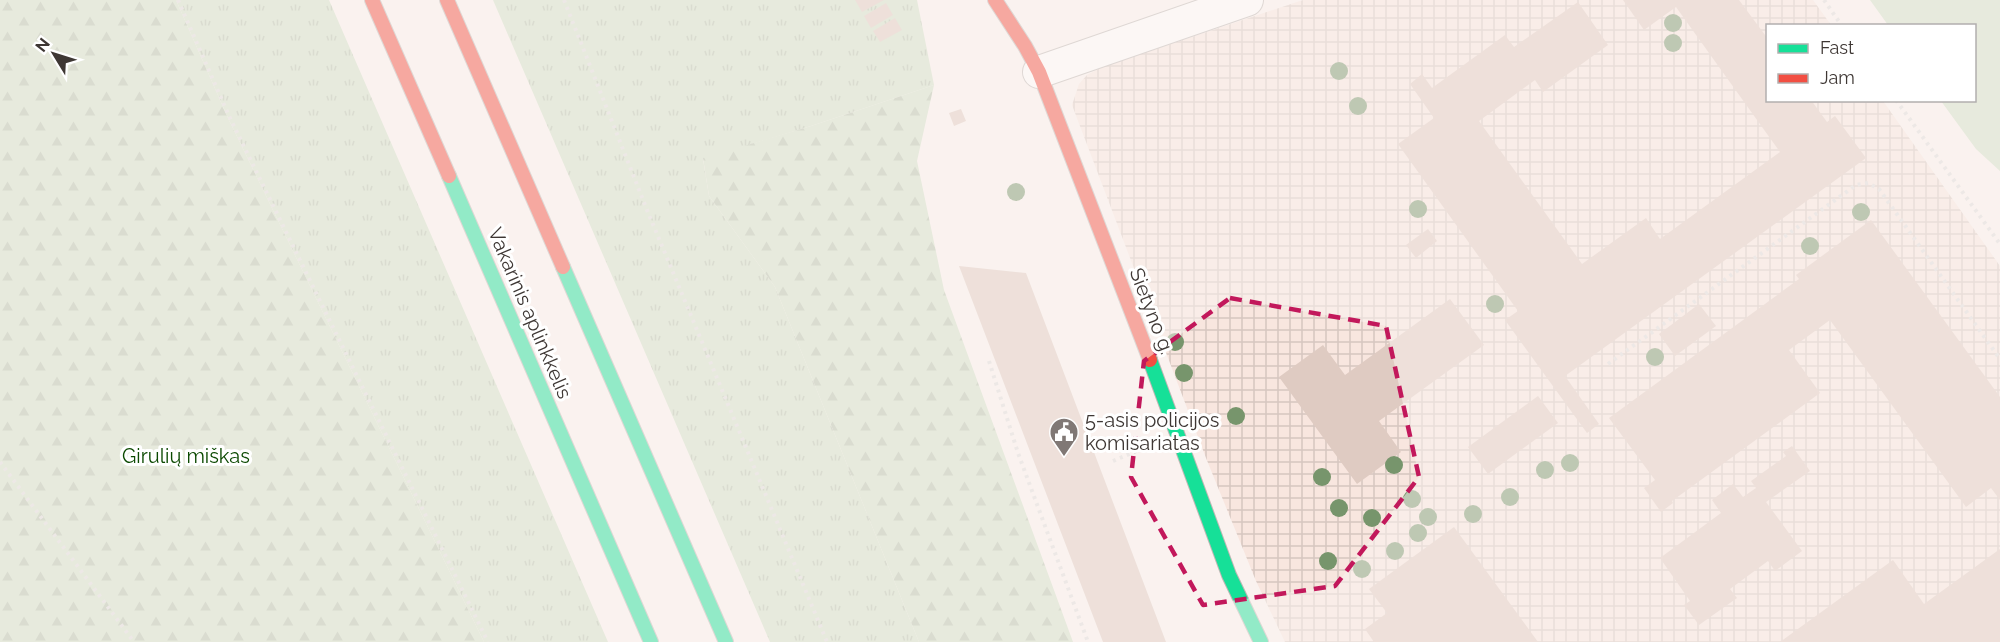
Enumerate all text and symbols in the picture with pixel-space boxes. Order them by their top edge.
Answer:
north arrow [24,24,84,84]
legend [1766,24,1976,102]
text: N [31,34,54,56]
text: Fast [1820,37,1854,58]
text: Jam [1820,67,1855,88]
street label: Vakarinis aplinkkelis [483,224,577,402]
street label: Sietyno g. [1125,264,1179,358]
place label: 5-asis policijos komisariatas [1085,408,1219,455]
public building icon: 5-asis policijos komisariatas [1048,416,1080,458]
park label: Girulių miškas [122,444,250,468]

